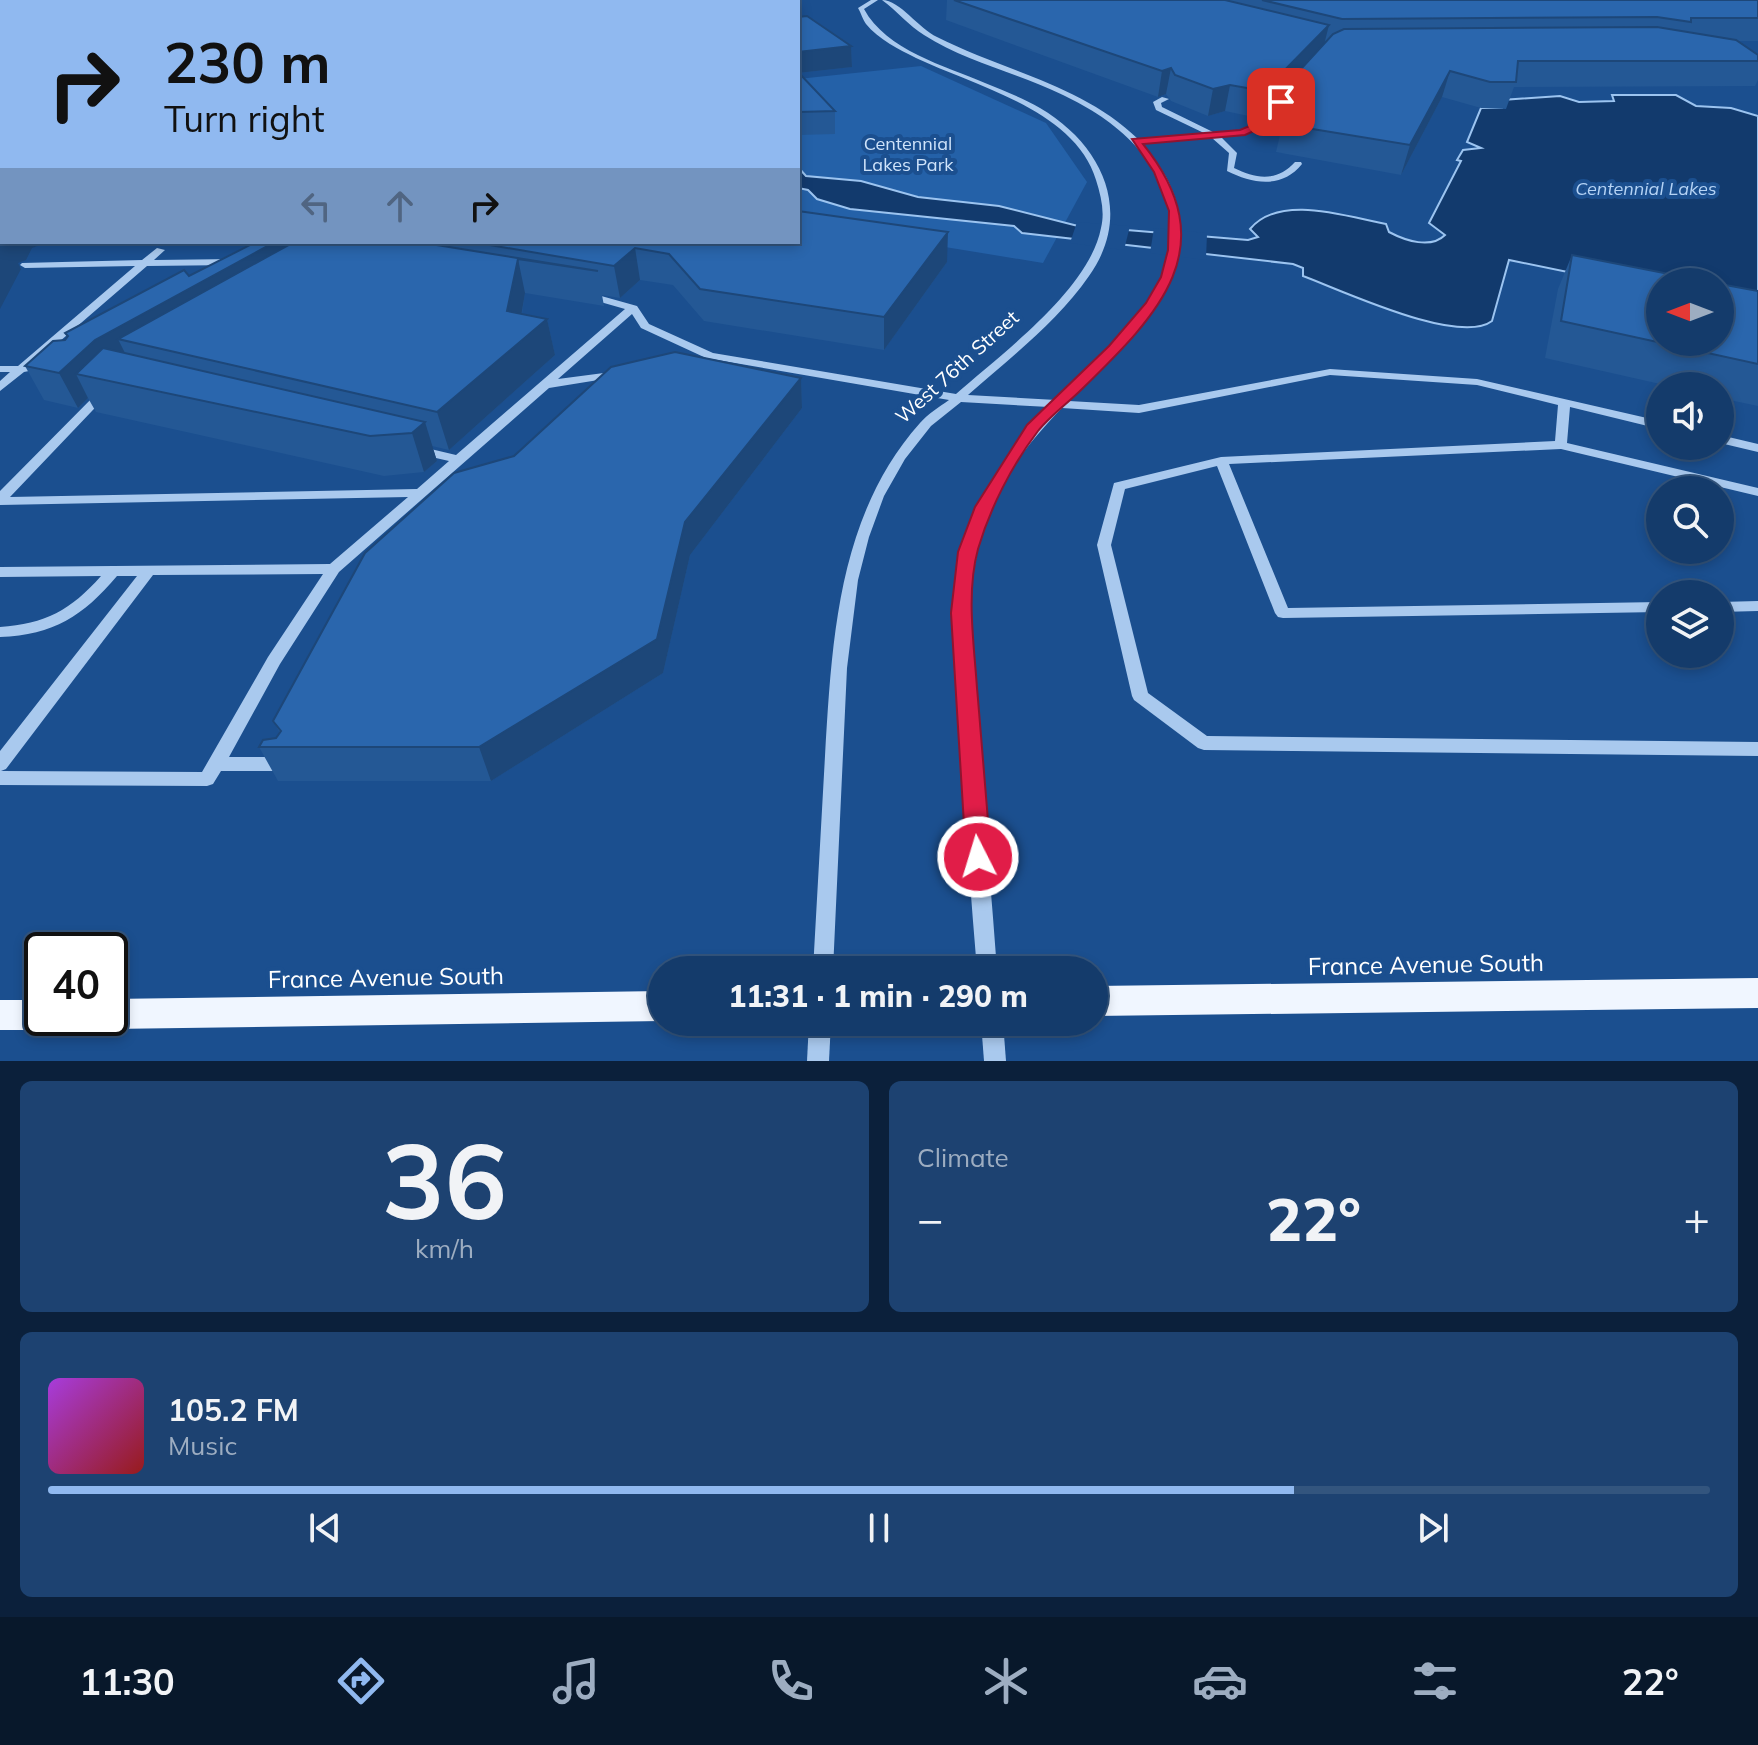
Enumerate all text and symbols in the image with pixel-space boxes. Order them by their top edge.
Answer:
text: 230 m [164,27,331,97]
icon: right [32,32,136,136]
pin [1247,68,1315,136]
icon: arrive [1259,80,1303,124]
text: Turn right [164,96,325,141]
park label: Centennial Lakes Park [863,132,954,176]
water label: Centennial Lakes [1575,177,1717,200]
icon: left [294,184,338,228]
icon: ahead [378,184,422,228]
icon: right [462,184,506,228]
north arrow [1646,268,1734,356]
map controls [1646,268,1734,668]
street label: West 76th Street [890,305,1023,429]
button: sound [1646,372,1734,460]
button: search [1646,476,1734,564]
button: layers [1646,580,1734,668]
position arrow [936,815,1020,899]
speed limit sign: 40 [24,932,128,1036]
street label: France Avenue South [1308,947,1544,981]
street label: France Avenue South [268,960,504,994]
text: 11:31 · 1 min · 290 m [728,977,1028,1015]
text: 36 [382,1114,507,1245]
text: Climate [917,1141,1009,1174]
text: 22° [1266,1181,1361,1256]
text: − [917,1191,943,1246]
text: + [1684,1191,1710,1246]
text: km/h [415,1232,474,1265]
text: 105.2 FM [168,1391,299,1429]
text: Music [168,1429,237,1462]
icon: previous [303,1506,347,1550]
icon: pause [857,1506,901,1550]
icon: next [1411,1506,1455,1550]
icon: directions [333,1653,389,1709]
icon: music [548,1653,604,1709]
icon: phone [763,1653,819,1709]
icon: climate [978,1653,1034,1709]
icon: car [1192,1653,1248,1709]
icon: filters [1407,1653,1463,1709]
text: 11:30 [79,1659,175,1704]
text: 22° [1622,1659,1679,1704]

